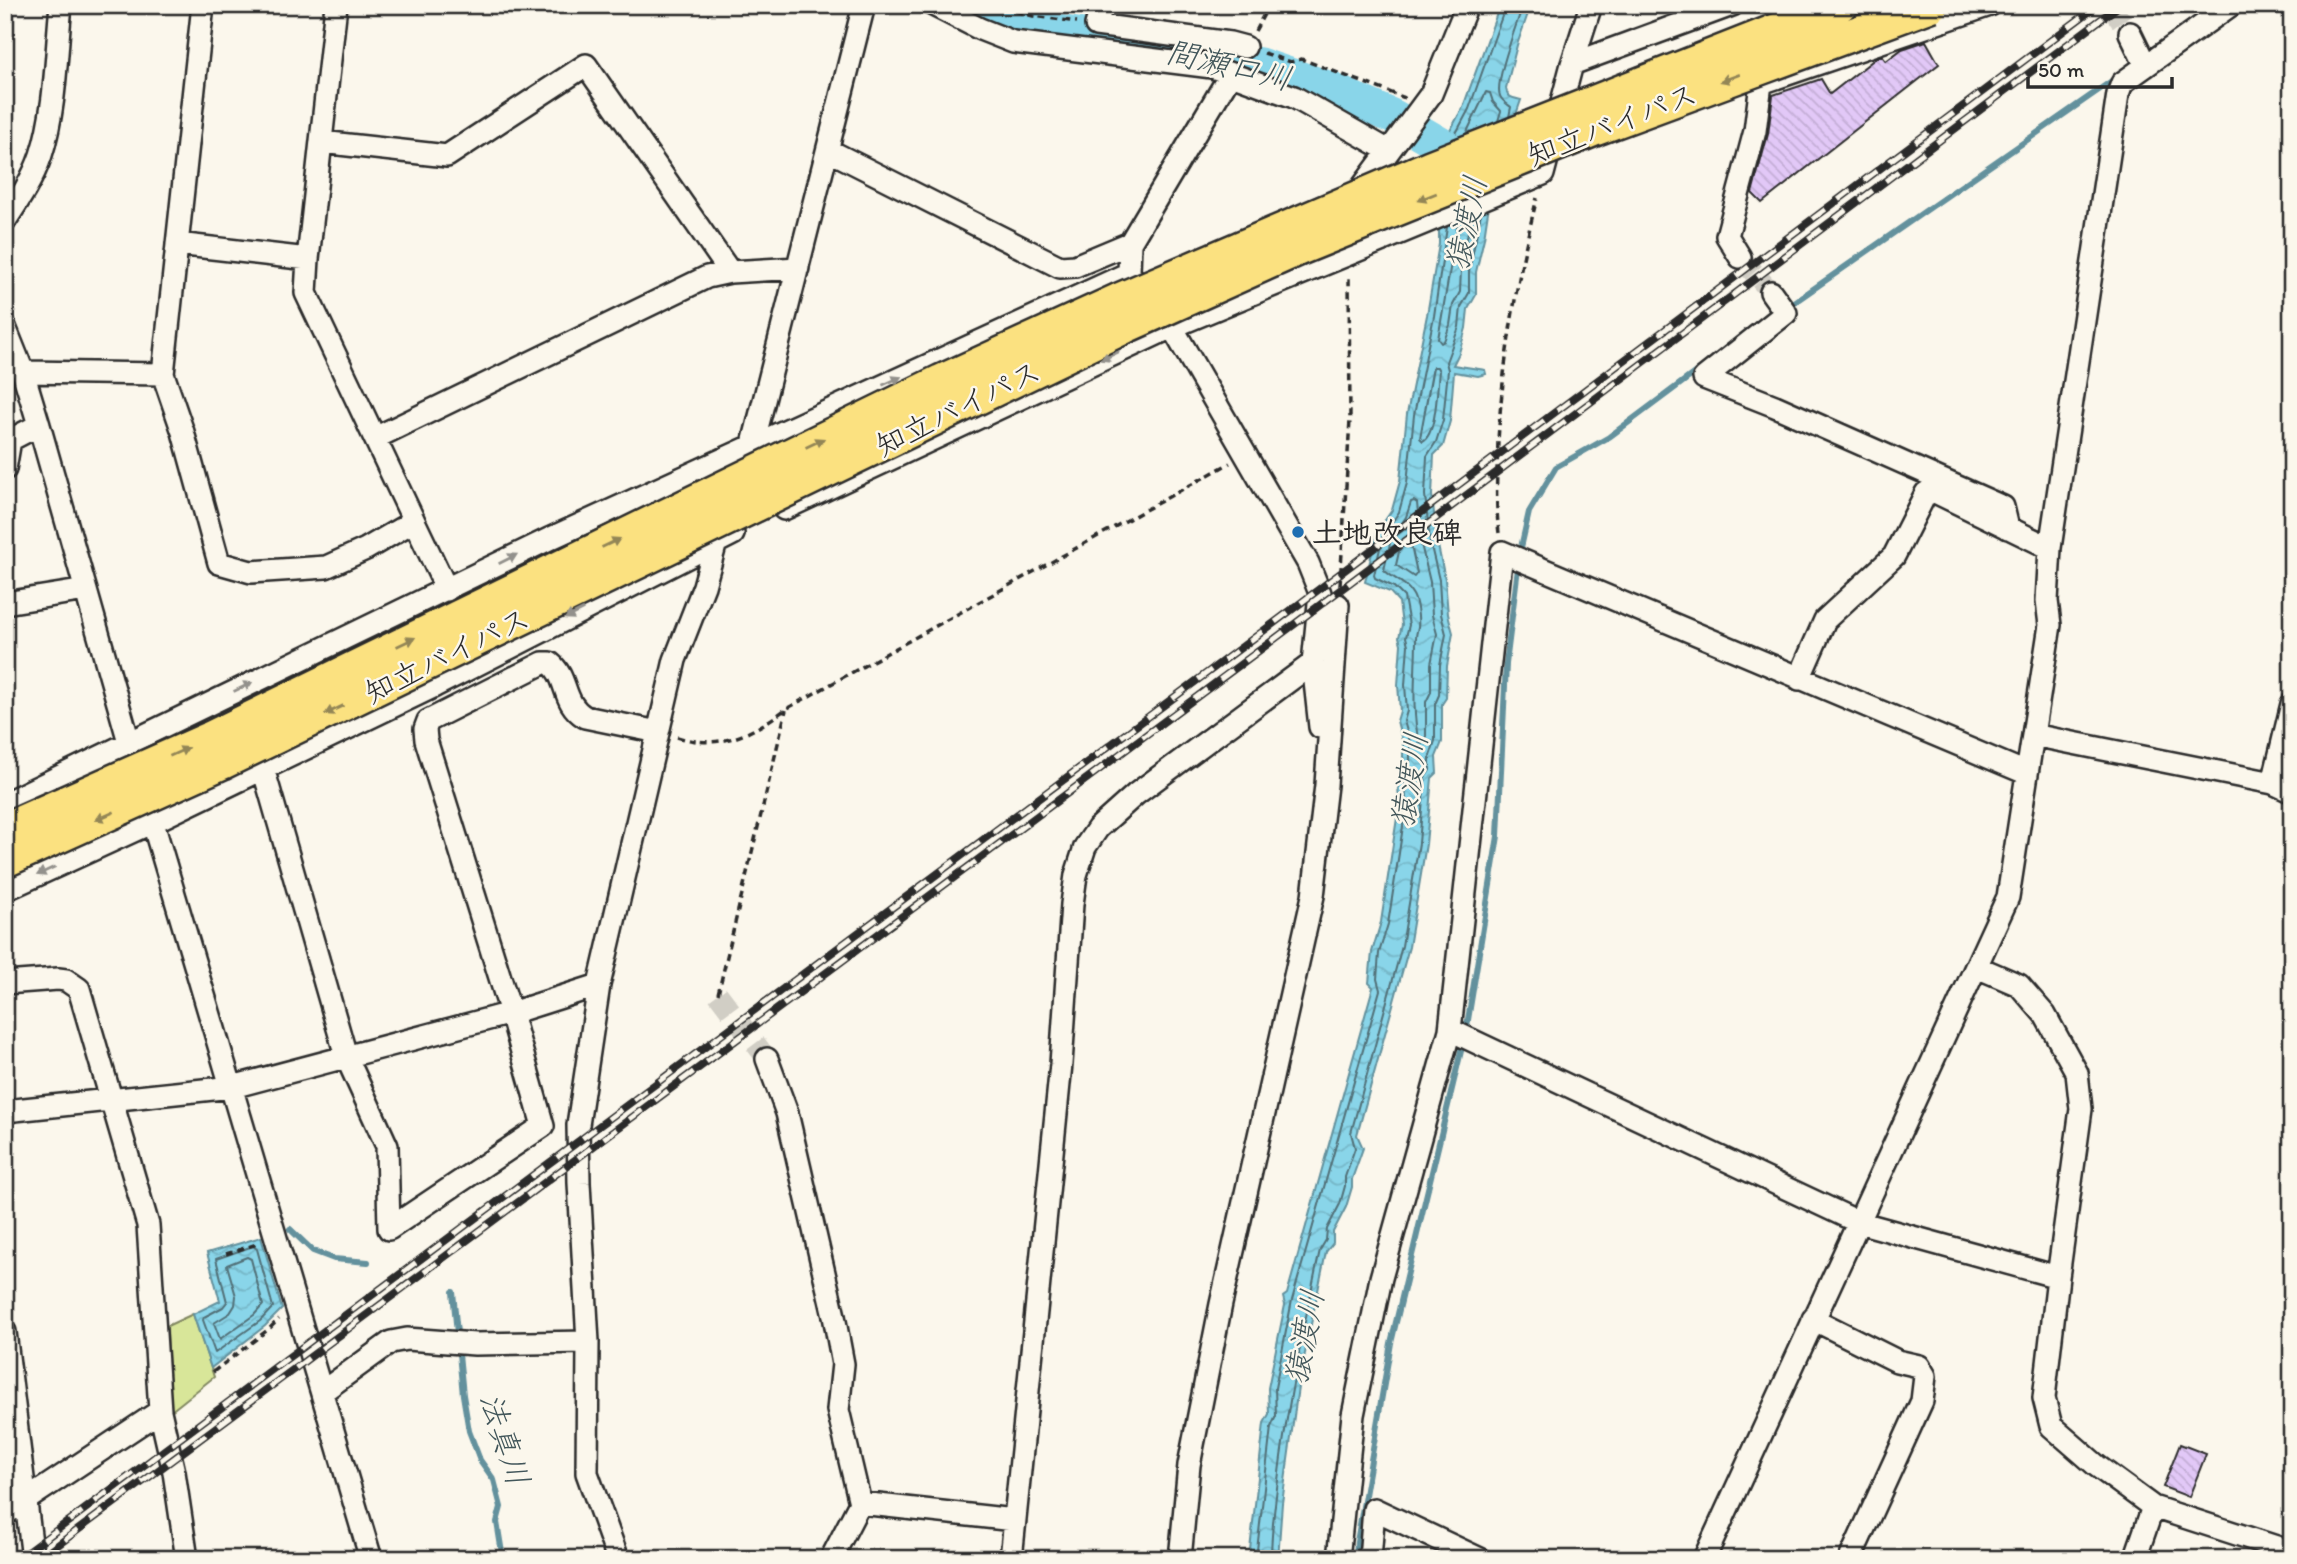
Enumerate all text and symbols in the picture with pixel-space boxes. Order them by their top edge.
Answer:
water label: 間瀬口川 [1162,32,1296,98]
scale bar [2028,46,2171,90]
text: 50 m [2038,57,2085,82]
one-way arrow [1719,73,1740,84]
street label: 知立バイパス [1522,75,1702,173]
water label: 猿渡川 [1437,172,1495,274]
one-way arrow [1416,192,1437,203]
one-way arrow [1100,350,1120,361]
street label: 知立バイパス [869,352,1047,464]
one-way arrow [882,375,902,387]
one-way arrow [805,437,825,448]
place label: 土地改良碑 [1312,514,1462,551]
marker: 土地改良碑 [1290,524,1306,540]
one-way arrow [601,537,621,548]
one-way arrow [498,554,518,565]
street label: 知立バイパス [358,599,536,711]
one-way arrow [564,609,584,620]
one-way arrow [396,637,416,648]
one-way arrow [233,682,253,693]
one-way arrow [324,704,344,715]
water label: 猿渡川 [1383,730,1435,830]
one-way arrow [169,746,190,757]
one-way arrow [95,810,115,822]
one-way arrow [36,866,57,877]
water label: 猿渡川 [1276,1286,1332,1388]
water label: 法真川 [472,1387,538,1491]

